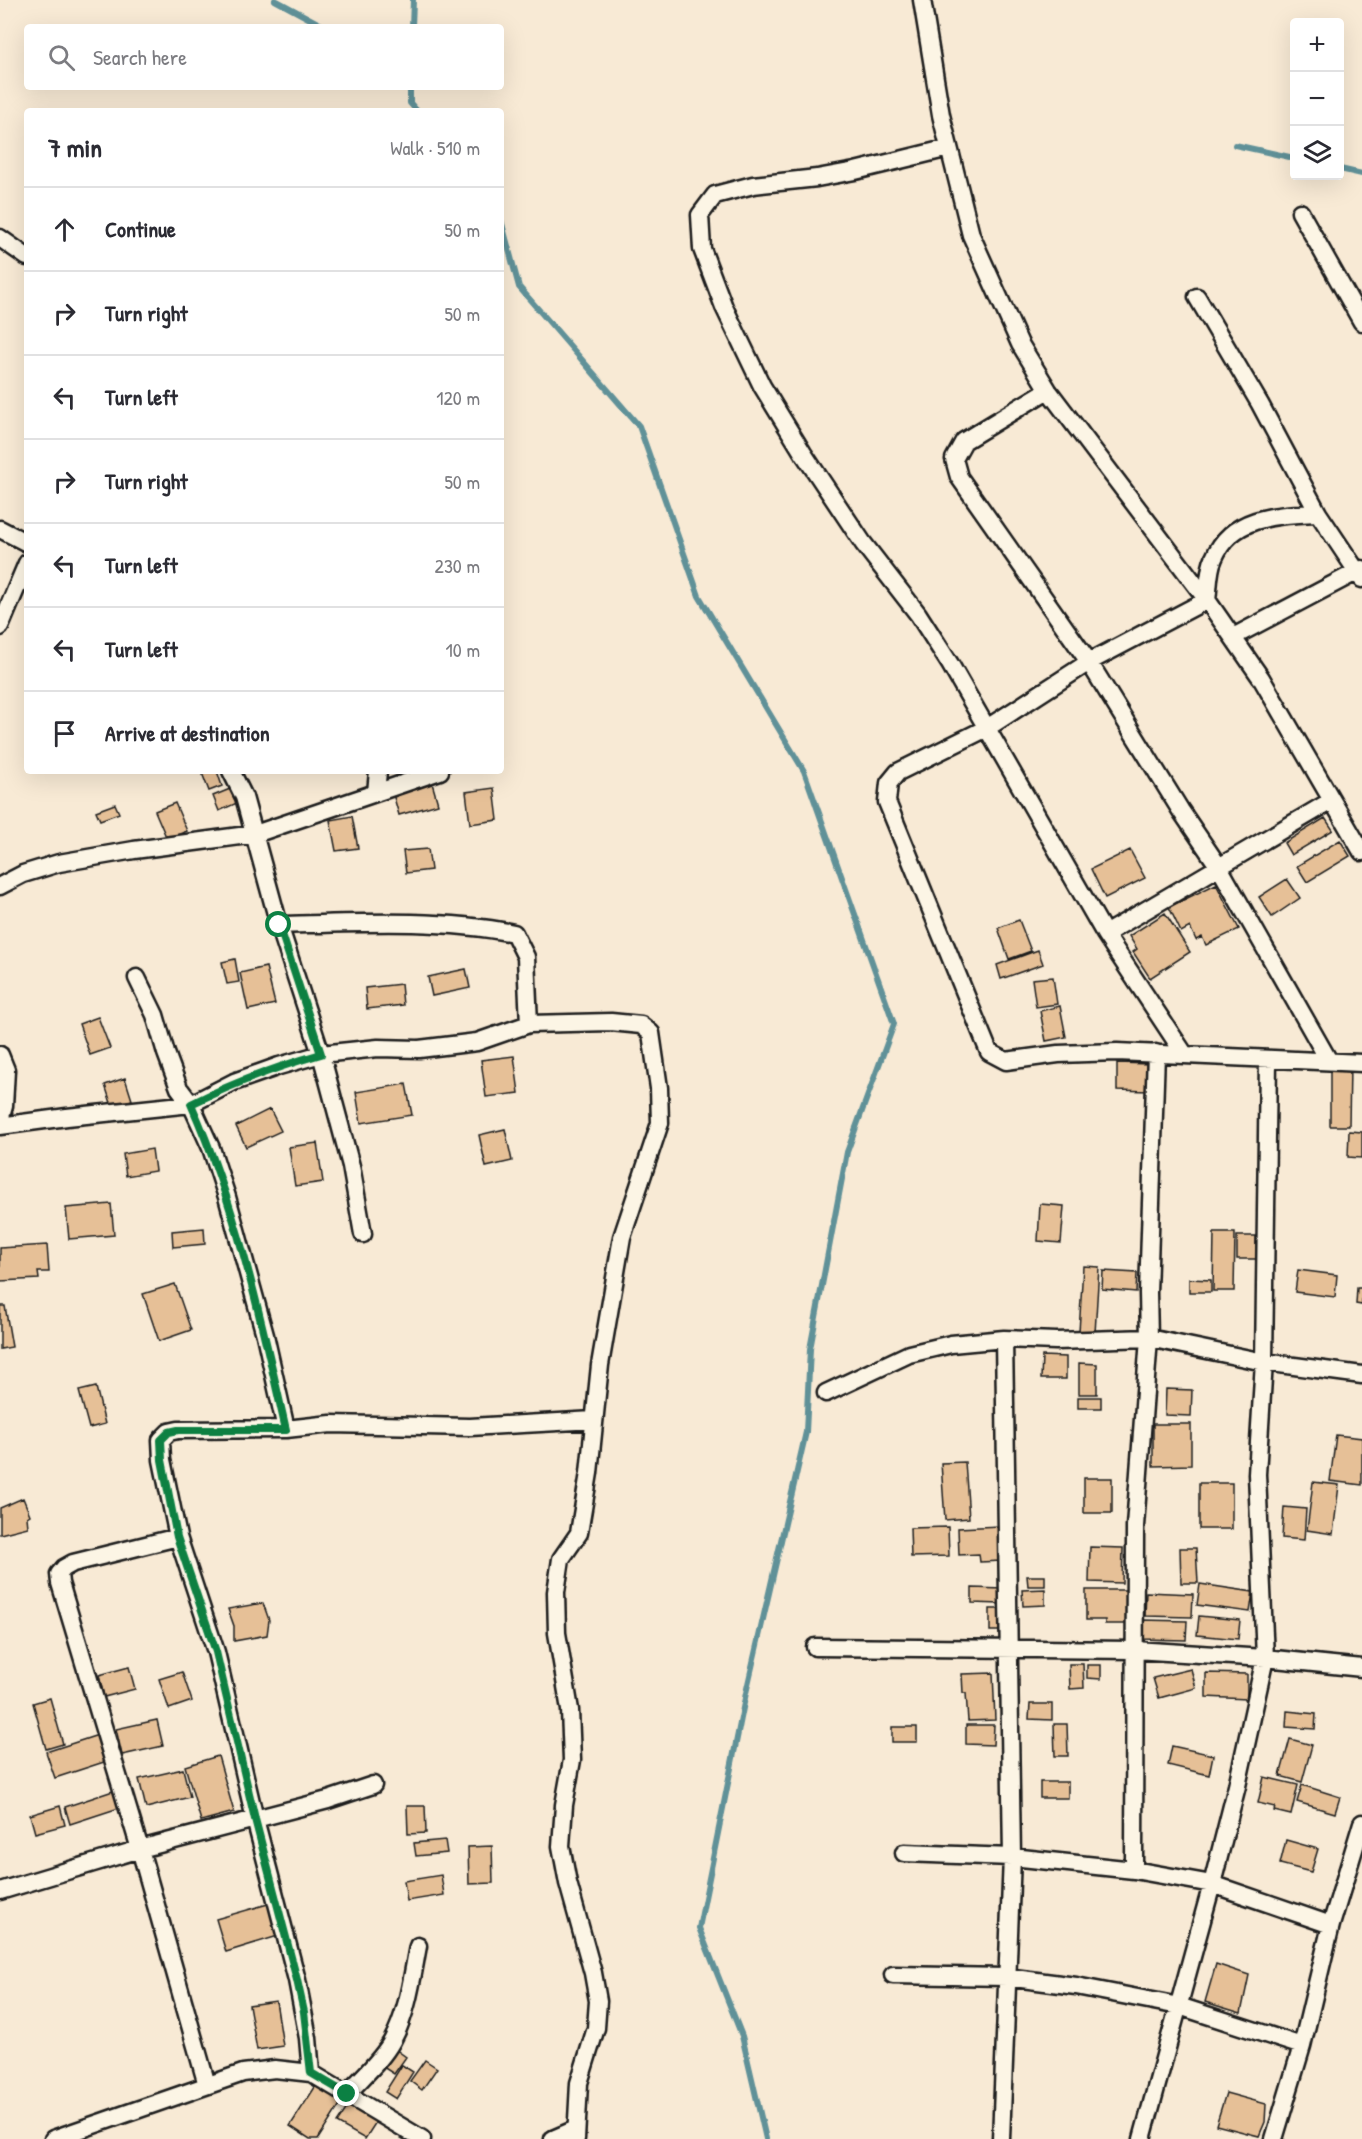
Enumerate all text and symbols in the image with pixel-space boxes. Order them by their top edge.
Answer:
map controls [1290,18,1344,180]
button: + [1290,18,1344,72]
search box [24,24,504,90]
icon: search [45,41,78,74]
text: Search here [93,42,187,72]
button: − [1290,72,1344,126]
button: layers [1290,126,1344,180]
text: 7 min [48,130,102,165]
text: Walk · 510 m [390,134,480,161]
icon: ahead [48,213,81,246]
text: Continue [105,214,176,244]
text: 50 m [444,216,480,243]
icon: right [48,297,81,330]
text: Turn right [105,298,188,328]
text: 50 m [444,300,480,327]
icon: left [48,381,81,414]
text: Turn left [105,382,178,412]
text: 120 m [436,384,480,411]
icon: right [48,465,81,498]
text: Turn right [105,466,188,496]
text: 50 m [444,468,480,495]
icon: left [48,549,81,582]
text: Turn left [105,550,178,580]
text: 230 m [435,552,480,579]
icon: left [48,633,81,666]
text: Turn left [105,634,178,664]
text: 10 m [446,636,480,663]
icon: arrive [48,717,81,750]
text: Arrive at destination [105,718,270,748]
route start [265,911,291,937]
route end [333,2080,359,2106]

